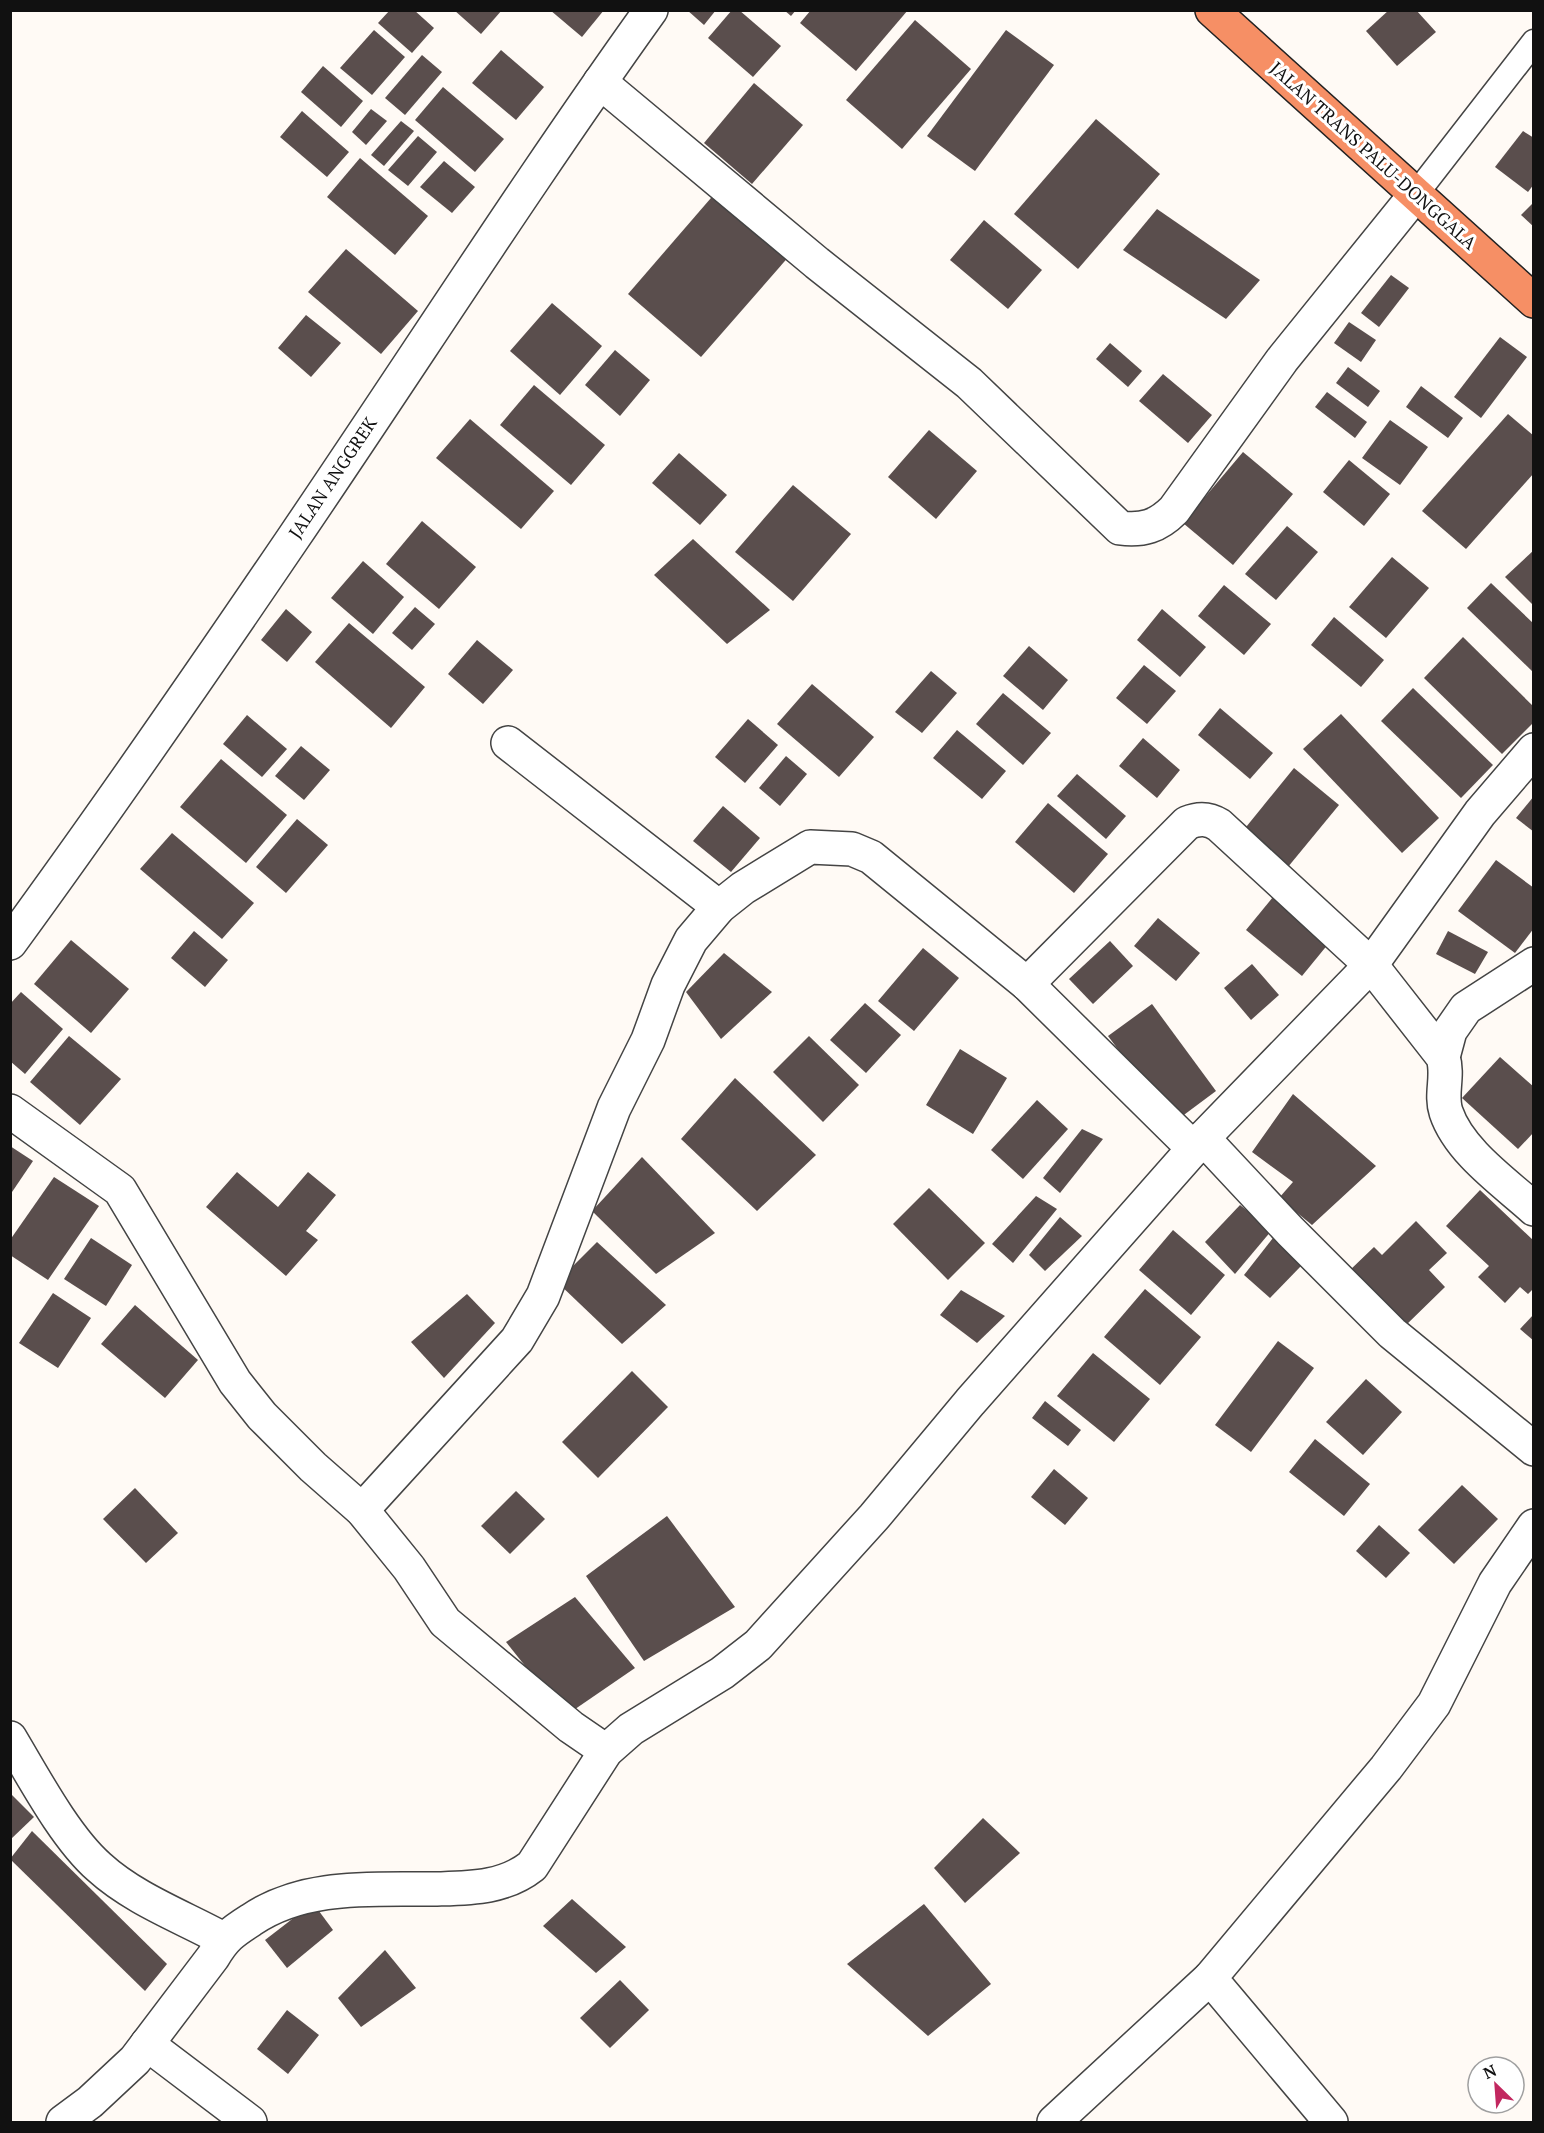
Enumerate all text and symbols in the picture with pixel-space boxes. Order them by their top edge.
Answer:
street label: JALAN TRANS PALU-DONGGALA [1265,56,1483,255]
street label: JALAN ANGGREK [283,412,382,543]
north arrow [1466,2055,1526,2115]
text: N [1480,2059,1500,2084]

